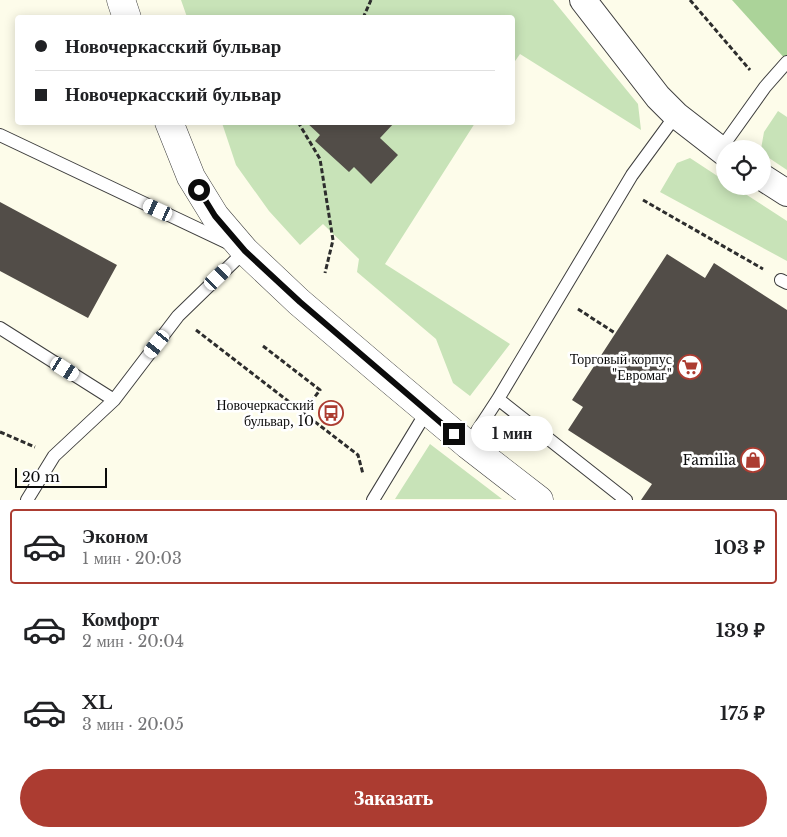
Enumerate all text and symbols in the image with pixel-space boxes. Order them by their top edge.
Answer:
text: Новочеркасский бульвар [65,35,281,58]
text: Новочеркасский бульвар [65,83,281,106]
map controls [716,140,771,195]
button: locate [716,140,771,195]
route start [188,179,210,201]
car [141,197,174,223]
car [201,261,234,293]
car [141,328,172,360]
place label: Торговый корпус "Евромаг" [570,350,672,384]
supermarket icon: Торговый корпус "Евромаг" [677,354,703,380]
car [48,355,81,383]
place label: Новочеркасский бульвар, 10 [216,396,314,430]
bus stop icon: Новочеркасский бульвар, 10 [318,400,344,426]
callout: 1 мин [472,416,554,452]
route end [443,423,465,445]
text: 1 мин [492,423,532,443]
shop icon: Familia [740,447,766,473]
place label: Familia [682,451,736,469]
scale bar [15,464,108,488]
text: 20 m [22,468,60,486]
icon: car [22,524,67,569]
text: Эконом [82,525,148,548]
text: 103 ₽ [714,536,765,559]
text: 1 мин · 20:03 [82,548,182,568]
icon: car [22,607,67,652]
text: Комфорт [82,608,159,631]
text: 139 ₽ [716,619,765,642]
text: 2 мин · 20:04 [82,631,184,651]
icon: car [22,690,67,735]
text: XL [82,691,112,714]
text: 175 ₽ [720,702,765,725]
text: 3 мин · 20:05 [82,714,184,734]
button: Заказать [20,769,767,827]

